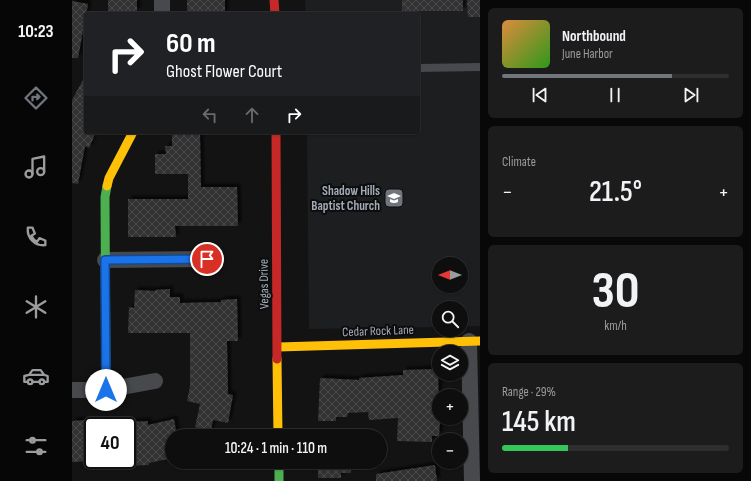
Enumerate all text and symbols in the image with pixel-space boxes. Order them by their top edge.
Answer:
text: 10:23 [18,21,54,42]
text: 60 m [166,27,215,60]
text: Northbound [562,27,626,46]
icon: right [100,28,152,80]
text: June Harbor [562,46,613,62]
text: Ghost Flower Court [166,61,282,82]
icon: directions [22,84,50,112]
icon: previous [529,84,551,106]
icon: pause [604,84,626,106]
icon: next [680,84,702,106]
icon: left [199,104,221,126]
icon: ahead [241,104,263,126]
icon: right [283,104,305,126]
icon: music [22,153,50,181]
text: Climate [502,154,536,170]
text: 21.5° [589,174,642,210]
text: − [502,179,513,206]
text: + [718,179,729,206]
place label: Shadow Hills Baptist Church [311,183,380,214]
school or university icon: Shadow Hills Baptist Church [383,187,405,209]
icon: phone [22,223,50,251]
pin [190,242,224,276]
icon: arrive [196,248,218,270]
north arrow [432,257,468,293]
map controls [432,257,468,469]
street label: Vegas Drive [256,259,272,309]
text: 30 [591,260,640,323]
icon: climate [22,293,50,321]
button: search [432,301,468,337]
text: km/h [604,318,627,334]
street label: Cedar Rock Lane [342,322,414,340]
button: layers [432,345,468,381]
icon: car [22,362,50,390]
position arrow [85,369,127,411]
text: Range · 29% [502,384,556,400]
button: + [432,389,468,425]
text: 145 km [502,404,576,440]
speed limit sign: 40 [84,417,136,469]
icon: filters [22,432,50,460]
button: − [432,433,468,469]
text: 10:24 · 1 min · 110 m [225,439,327,458]

